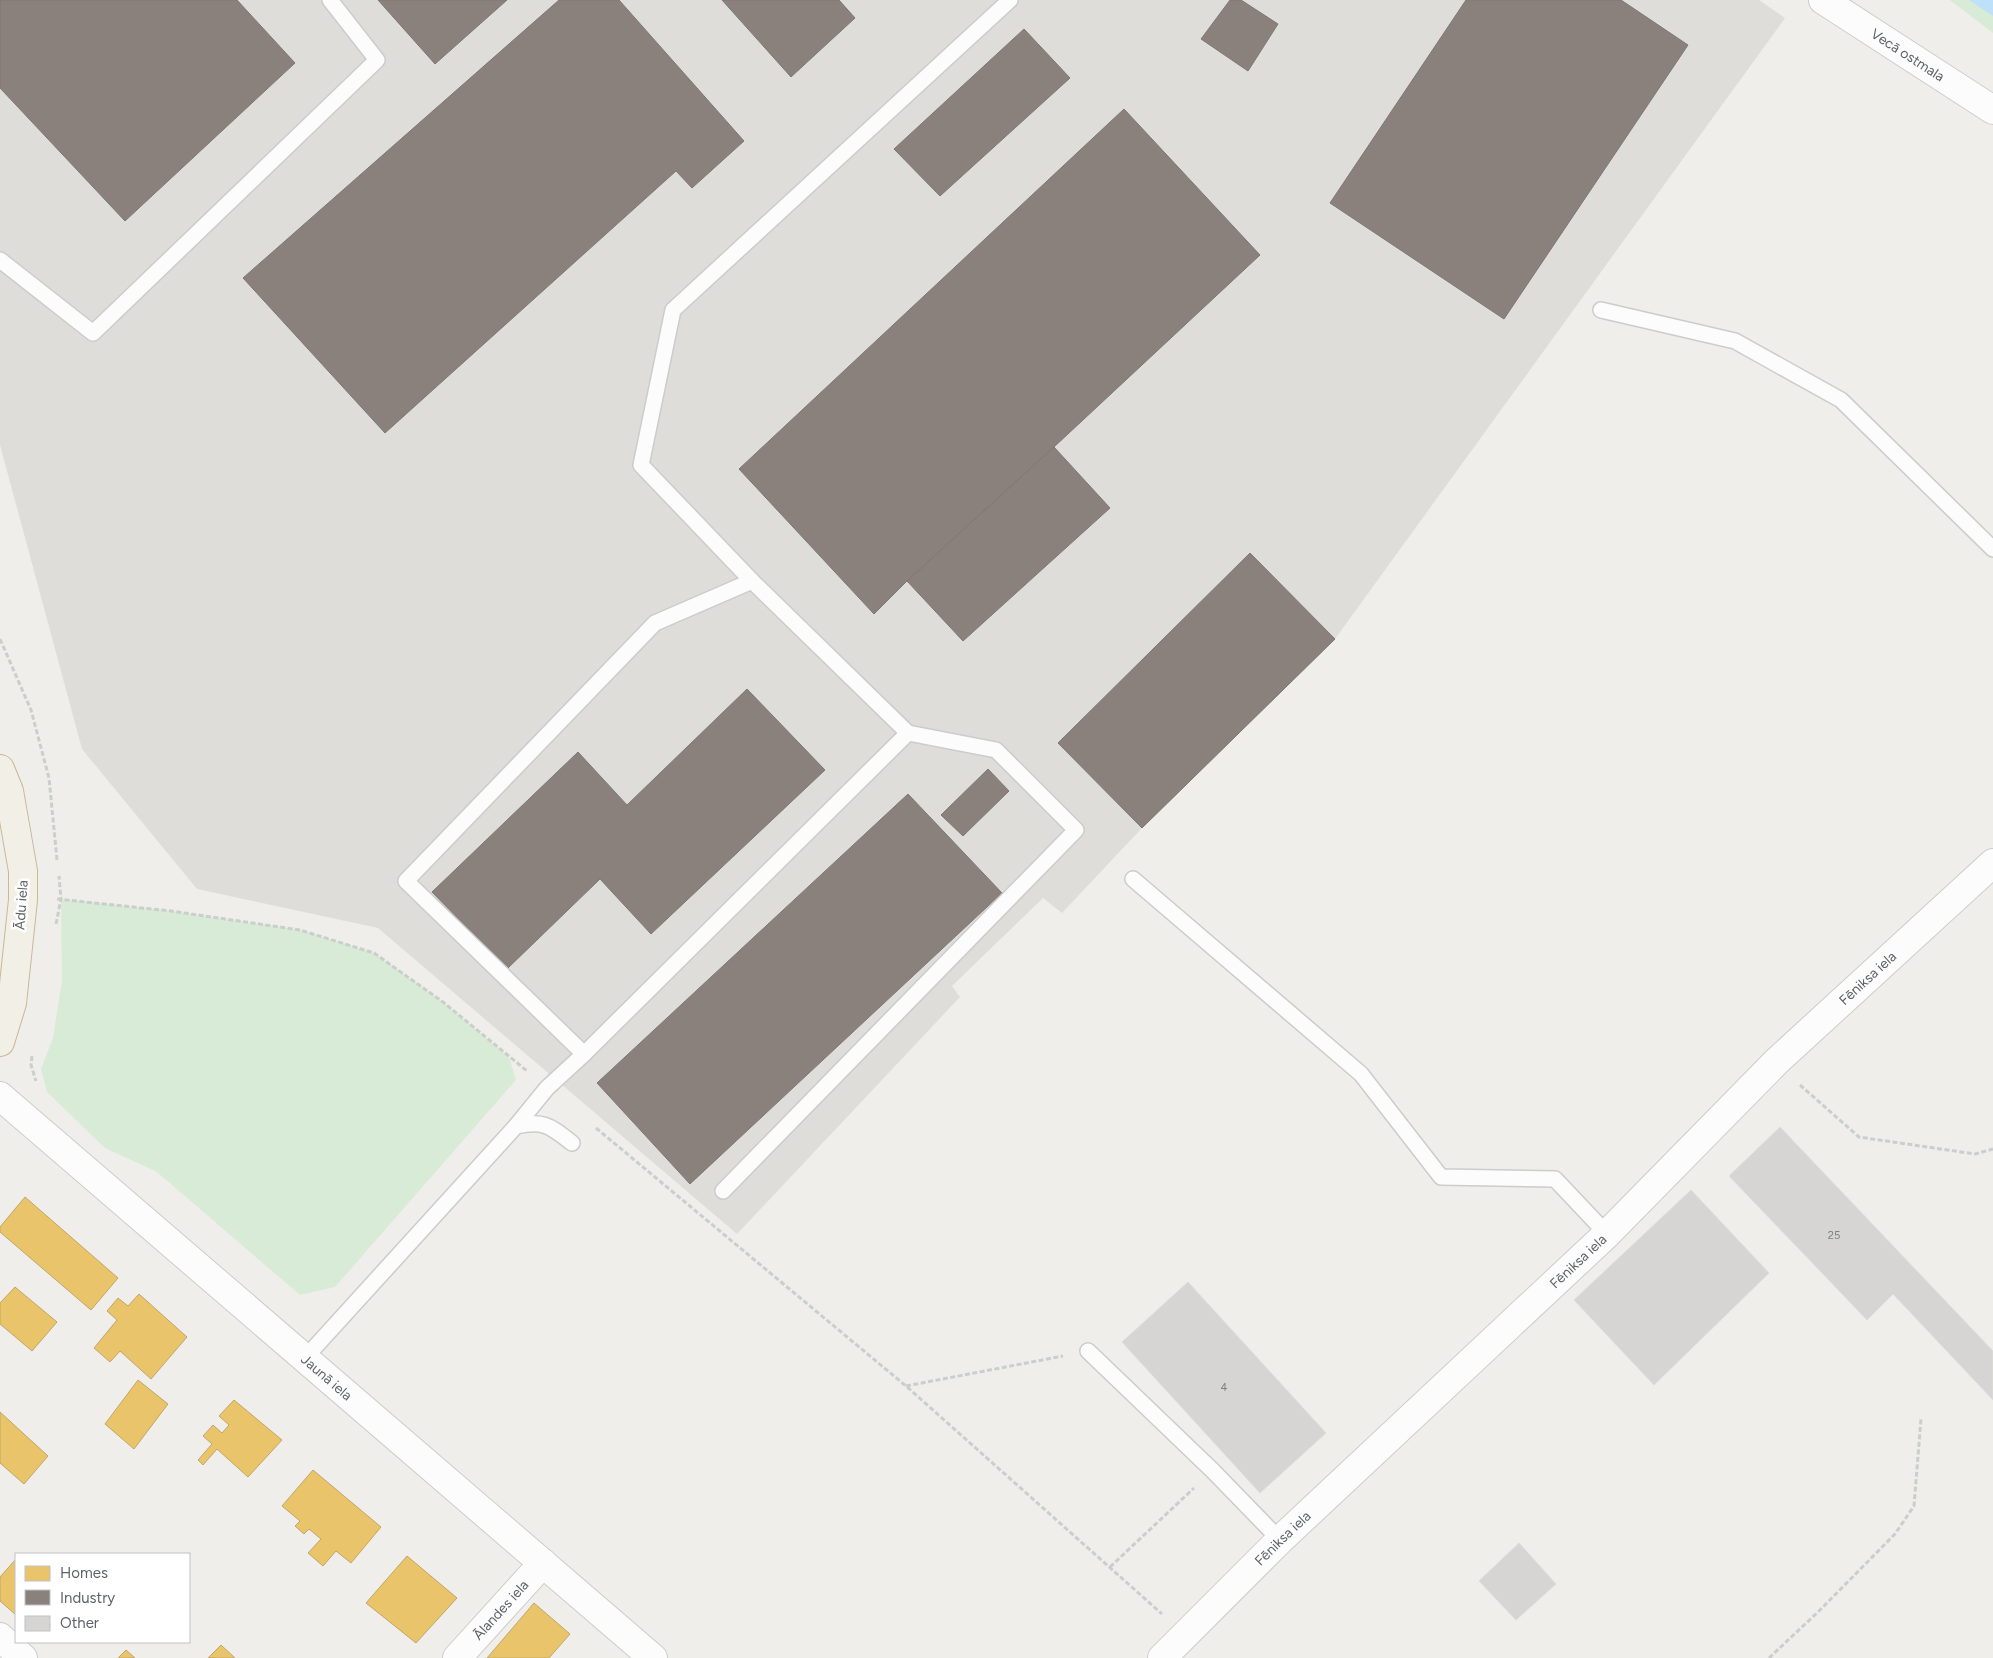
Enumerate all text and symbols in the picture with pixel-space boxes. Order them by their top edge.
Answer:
street label: Vecā ostmala [1868,25,1948,85]
street label: Ādu iela [11,879,32,931]
street label: Fēniksa iela [1836,948,1900,1009]
house number: 25 [1828,1229,1840,1242]
street label: Fēniksa iela [1546,1231,1610,1292]
street label: Jaunā iela [297,1351,355,1404]
house number: 4 [1221,1381,1228,1394]
street label: Fēniksa iela [1251,1508,1314,1569]
legend [15,1553,190,1643]
text: Homes [60,1564,108,1582]
street label: Ālandes iela [470,1577,532,1643]
text: Industry [60,1589,115,1607]
text: Other [60,1614,99,1632]

